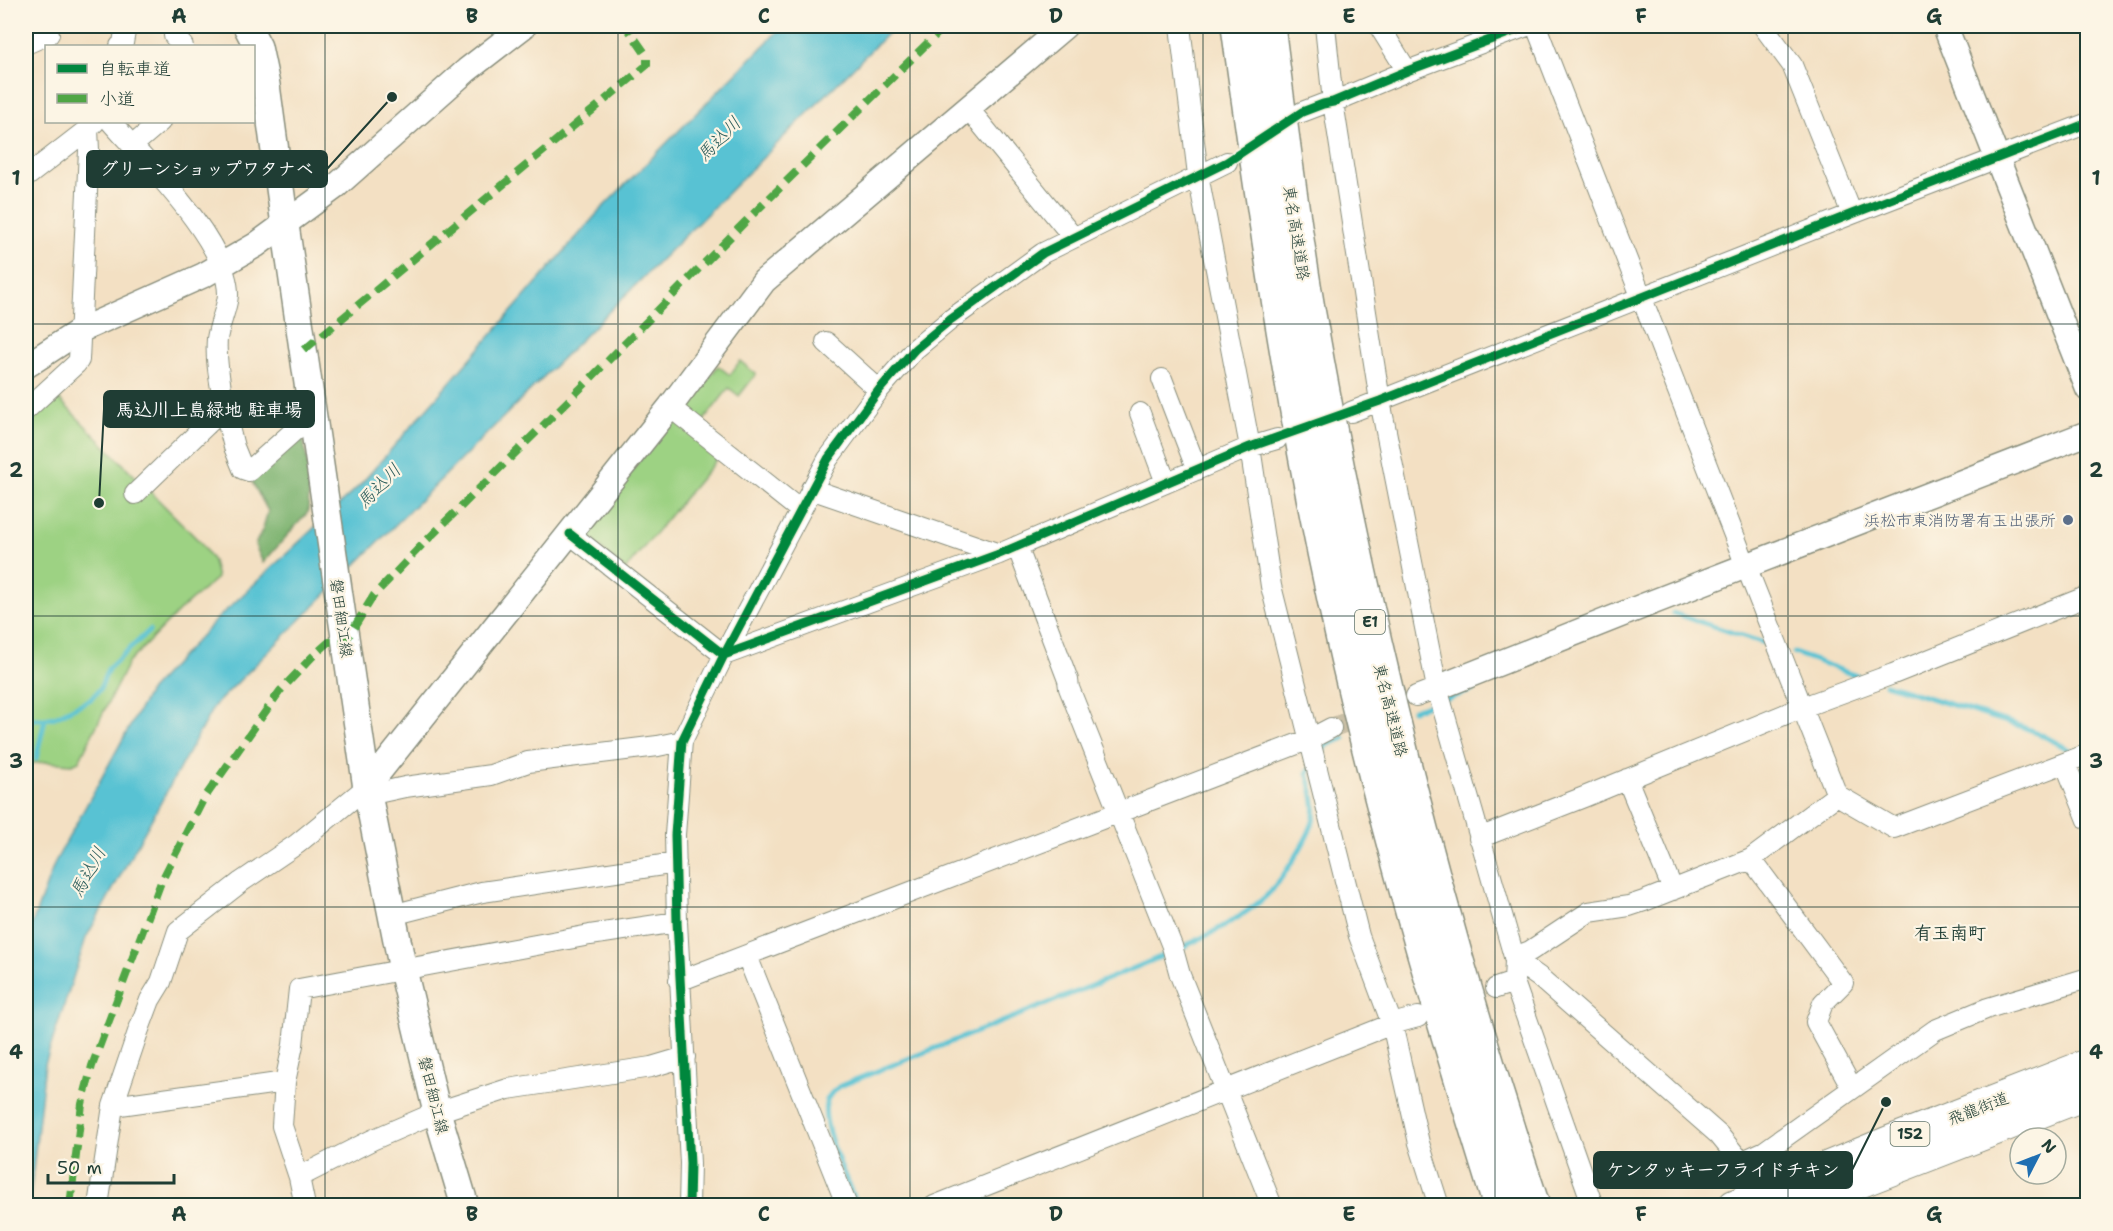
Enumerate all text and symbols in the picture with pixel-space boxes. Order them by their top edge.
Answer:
text: A [171,3,187,29]
text: B [466,3,478,29]
text: C [758,3,770,29]
text: D [1049,3,1063,29]
text: E [1342,3,1356,29]
text: F [1635,3,1647,29]
text: G [1926,3,1942,29]
legend [45,45,255,123]
text: 自転車道 [99,57,171,81]
text: 小道 [99,87,135,111]
water label: 馬込川 [692,111,746,167]
callout: グリーンショップワタナベ [87,151,327,187]
text: グリーンショップワタナベ [100,157,314,181]
text: 1 [11,165,21,191]
text: 1 [2091,165,2101,191]
street label: 東名高速道路 [1279,184,1314,282]
callout: 馬込川上島緑地 駐車場 [104,391,314,427]
text: 馬込川上島緑地 駐車場 [116,398,302,422]
text: 2 [9,457,23,483]
text: 2 [2089,457,2103,483]
water label: 馬込川 [352,458,406,514]
place label: 浜松市東消防署有玉出張所 [1864,510,2056,531]
marker: 浜松市東消防署有玉出張所 [2061,513,2075,527]
street label: 磐田細江線 [326,577,357,659]
road number: E1 [1355,610,1385,634]
street label: 東名高速道路 [1369,661,1412,759]
text: 3 [9,748,23,774]
text: 3 [2089,748,2103,774]
water label: 馬込川 [64,843,112,901]
district label: 有玉南町 [1914,921,1986,945]
text: 4 [9,1039,23,1065]
text: 4 [2089,1039,2103,1065]
street label: 磐田細江線 [414,1054,453,1136]
street label: 飛龍街道 [1945,1087,2012,1130]
road number: 152 [1890,1122,1930,1146]
north arrow [2008,1126,2068,1186]
text: N [2037,1135,2061,1158]
scale bar [48,1147,174,1185]
callout: ケンタッキーフライドチキン [1594,1152,1852,1188]
text: 50 m [57,1156,102,1180]
text: ケンタッキーフライドチキン [1607,1158,1839,1182]
text: A [171,1201,187,1227]
text: B [466,1201,478,1227]
text: C [758,1201,770,1227]
text: D [1049,1201,1063,1227]
text: E [1342,1201,1356,1227]
text: F [1635,1201,1647,1227]
text: G [1926,1201,1942,1227]

